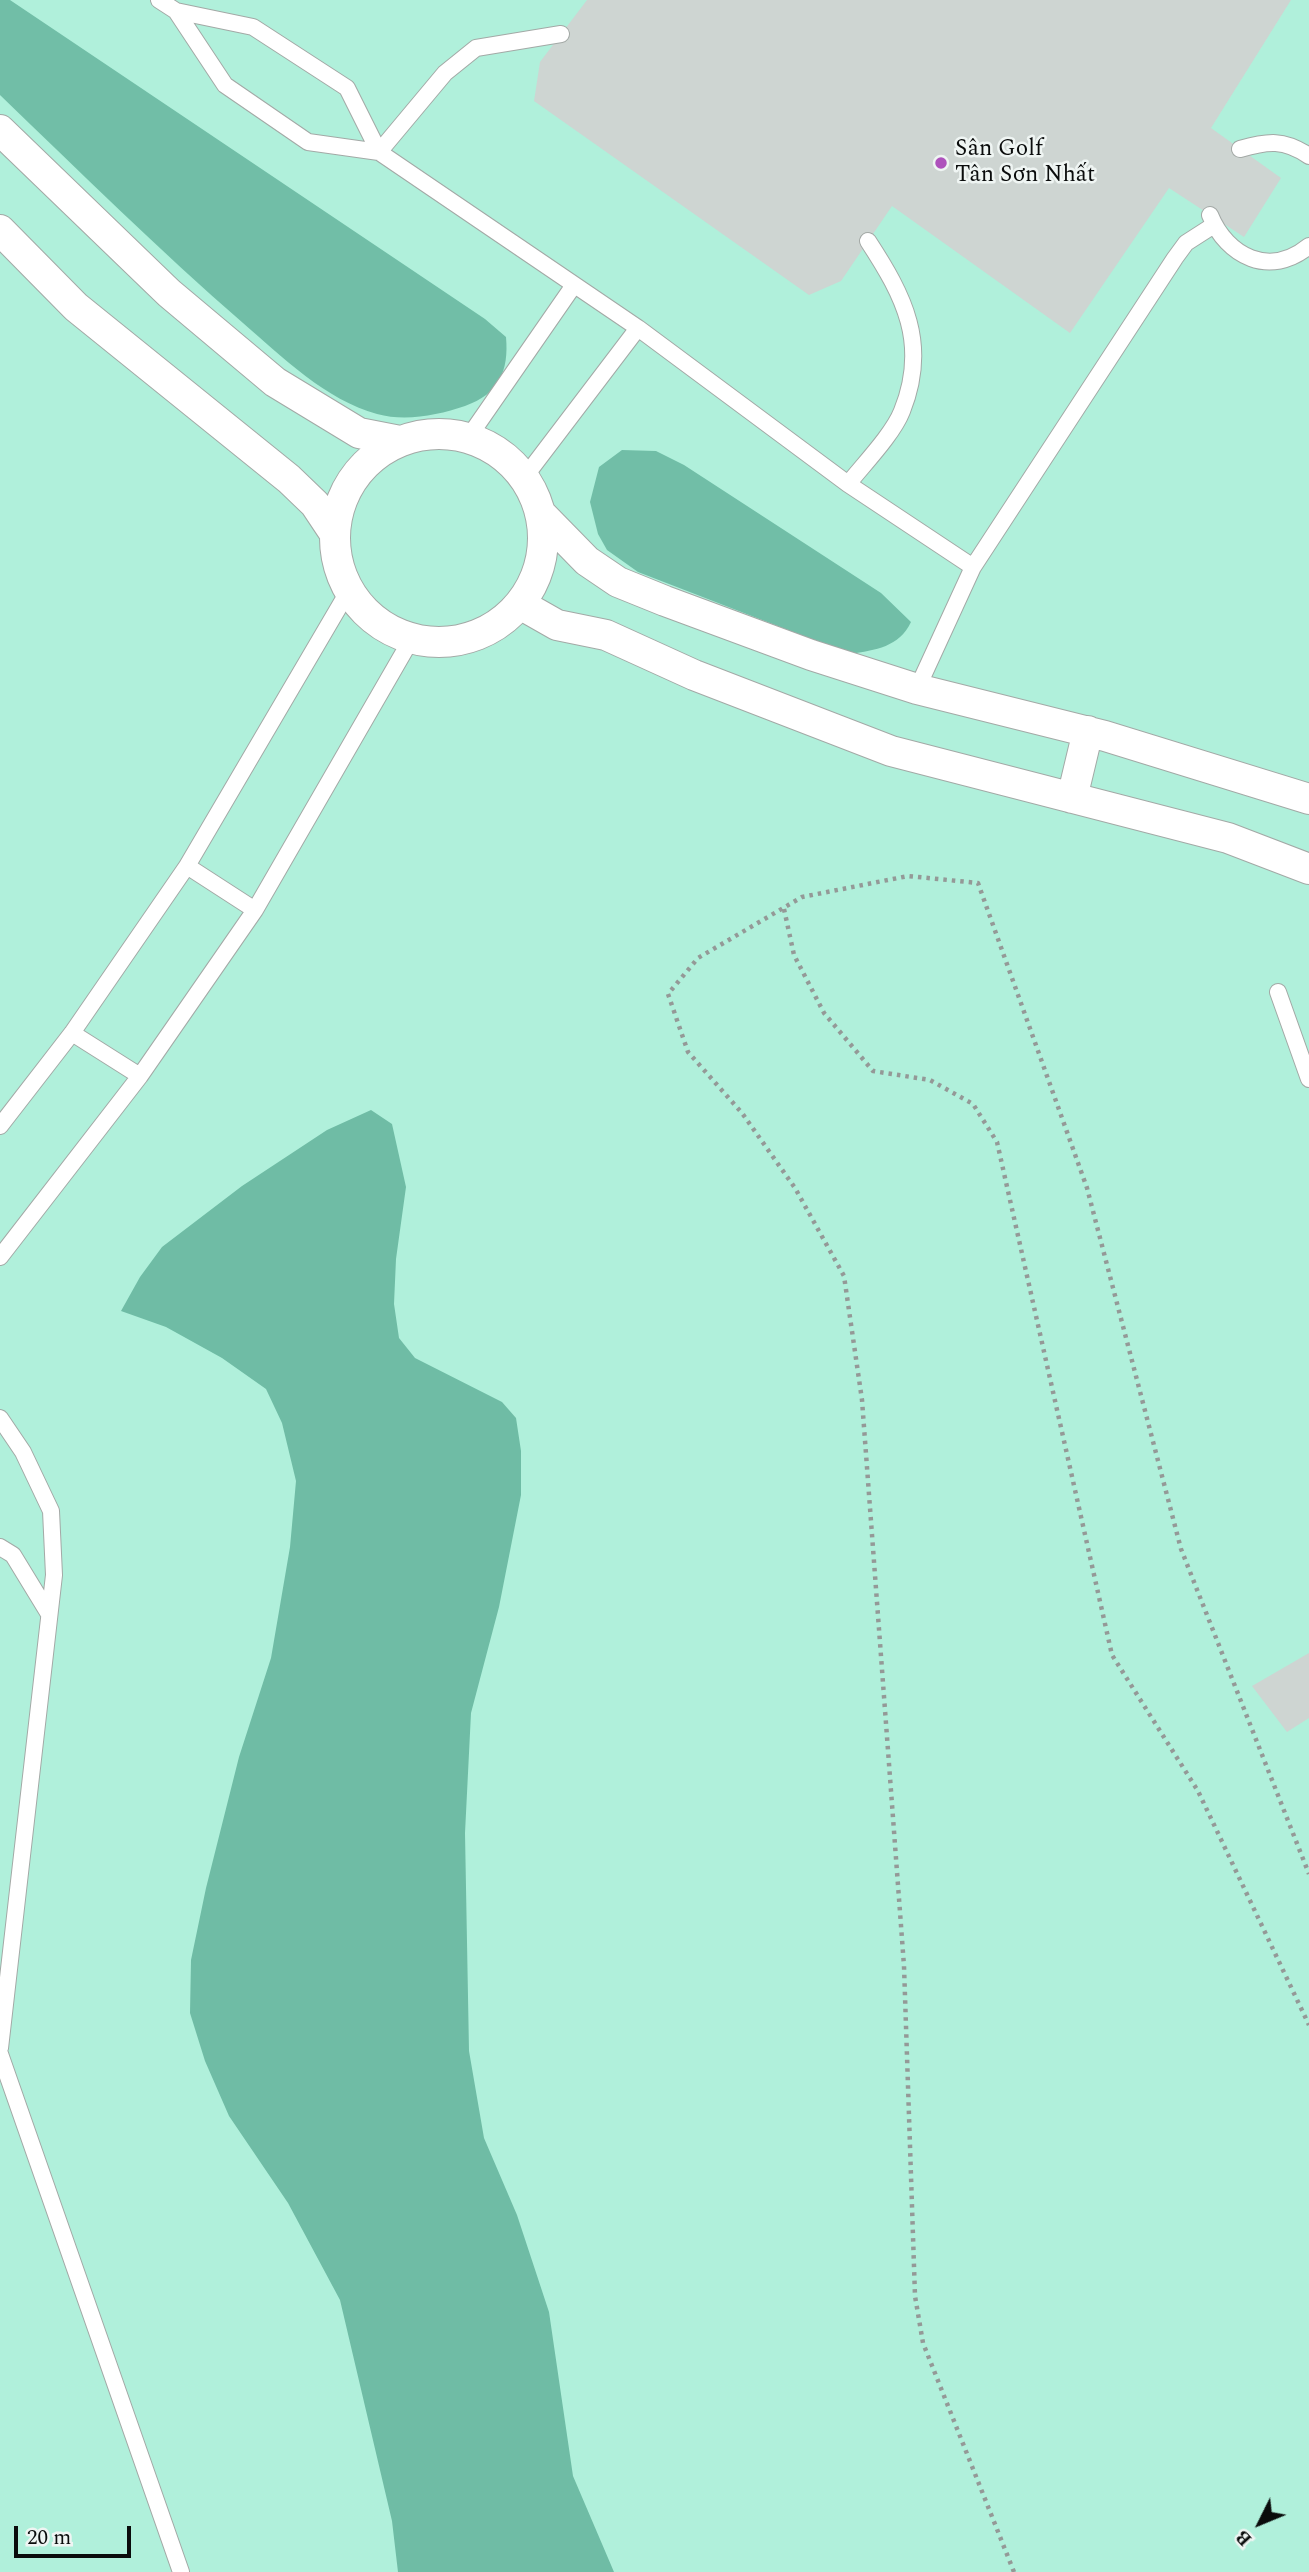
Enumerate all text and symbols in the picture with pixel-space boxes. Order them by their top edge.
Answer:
place label: Sân Golf Tân Sơn Nhất [955,136,1095,190]
marker: Sân Golf Tân Sơn Nhất [933,155,949,171]
north arrow [1225,2488,1295,2558]
scale bar [18,2512,135,2556]
text: 20 m [27,2522,71,2554]
text: B [1229,2523,1259,2552]

